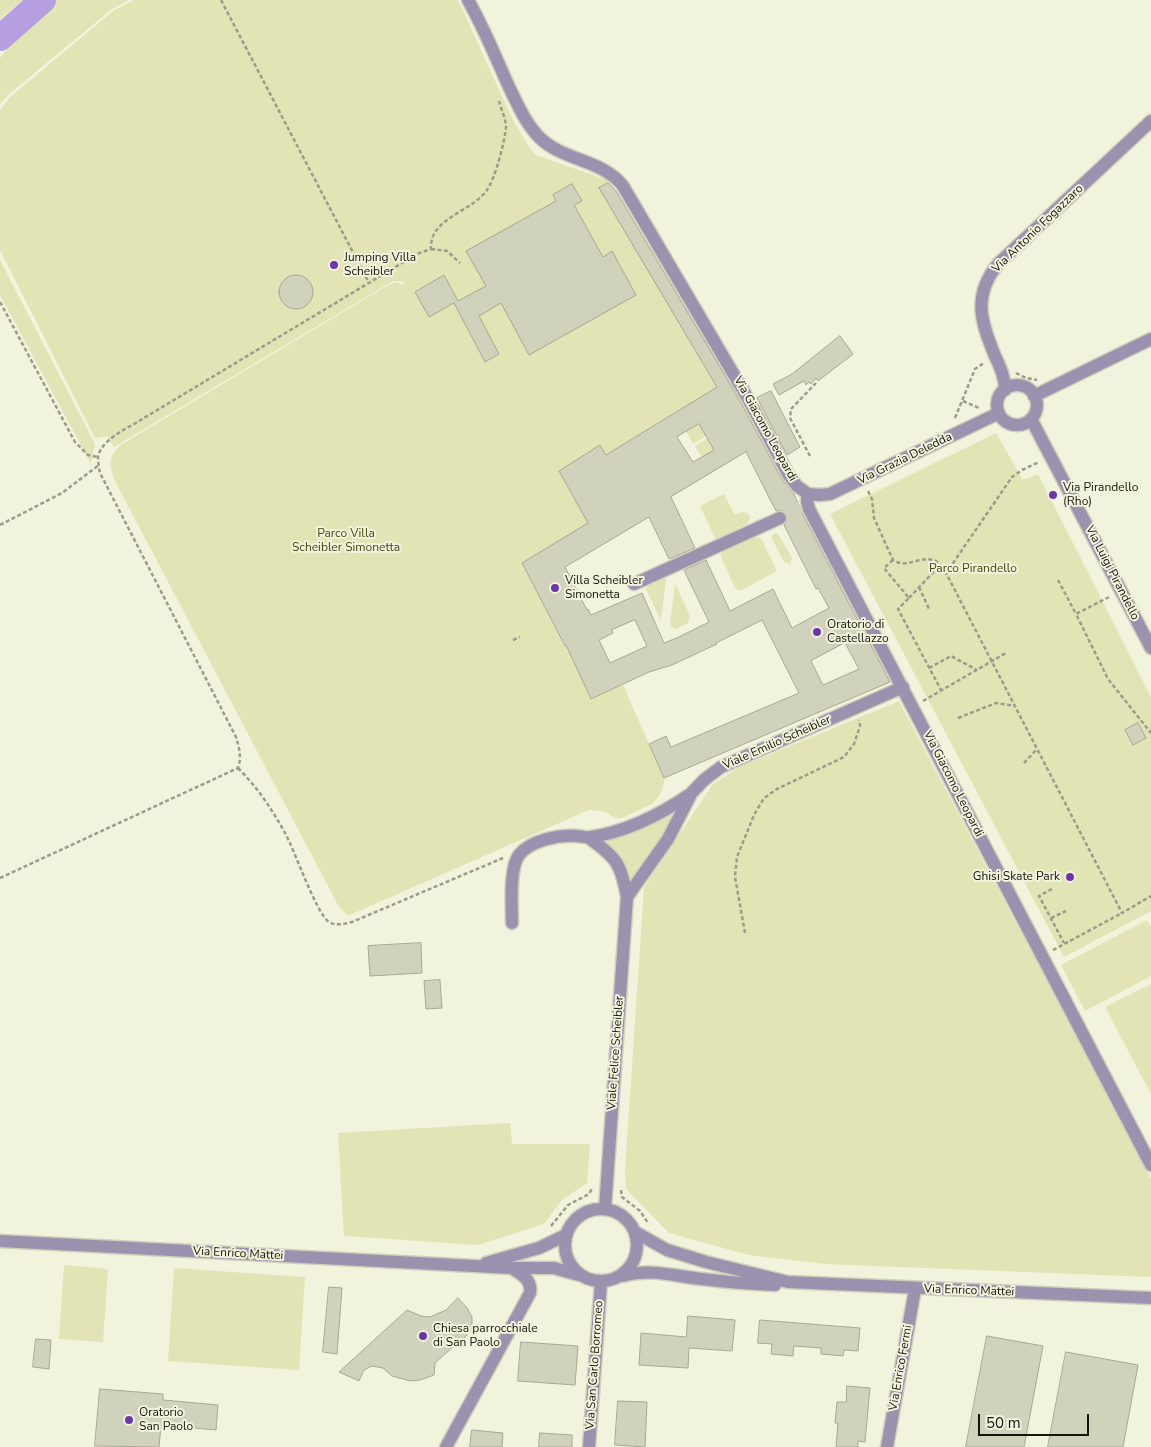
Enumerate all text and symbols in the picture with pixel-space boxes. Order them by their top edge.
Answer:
street label: Via Antonio Fogazzaro [989,182,1087,276]
place label: Jumping Villa Scheibler [344,251,416,279]
marker: Jumping Villa Scheibler [328,259,340,271]
street label: Via Giacomo Leopardi [730,374,800,484]
street label: Via Grazia Deledda [856,430,954,488]
place label: Via Pirandello (Rho) [1063,481,1138,509]
marker: Via Pirandello (Rho) [1047,489,1059,501]
street label: Via Luigi Pirandello [1082,523,1142,623]
park label: Parco Villa Scheibler Simonetta [292,527,400,555]
park label: Parco Pirandello [929,562,1017,576]
place label: Villa Scheibler Simonetta [565,574,643,602]
marker: Villa Scheibler Simonetta [549,582,561,594]
place label: Oratorio di Castellazzo [827,618,889,646]
marker: Oratorio di Castellazzo [811,626,823,638]
street label: Viale Emilio Scheibler [721,713,833,773]
street label: Via Giacomo Leopardi [920,728,986,840]
place label: Ghisi Skate Park [973,870,1060,884]
marker: Ghisi Skate Park [1064,871,1076,883]
street label: Viale Felice Scheibler [605,995,627,1111]
street label: Via Enrico Mattei [192,1244,284,1264]
street label: Via Enrico Mattei [924,1282,1014,1300]
street label: Via San Carlo Borromeo [583,1300,607,1430]
place label: Chiesa parrocchiale di San Paolo [433,1322,538,1350]
street label: Via Enrico Fermi [886,1324,916,1412]
marker: Chiesa parrocchiale di San Paolo [417,1330,429,1342]
scale bar [981,1404,1092,1436]
place label: Oratorio San Paolo [139,1406,193,1434]
text: 50 m [986,1413,1021,1433]
marker: Oratorio San Paolo [123,1414,135,1426]

